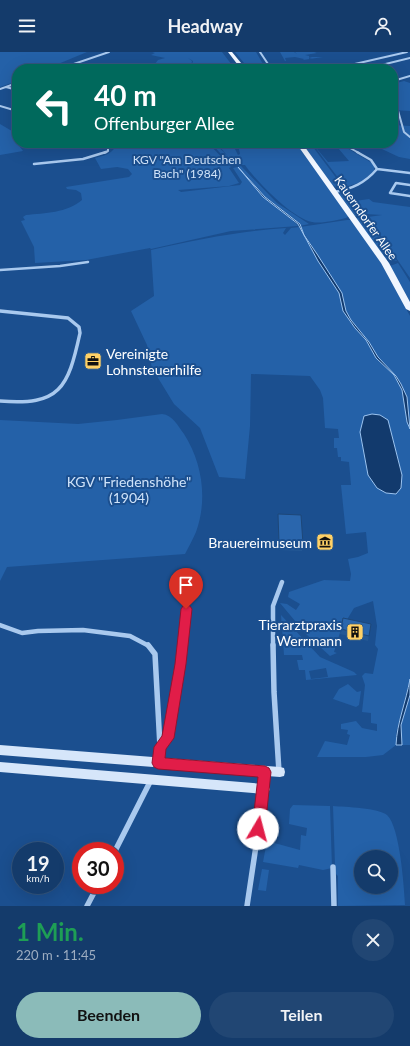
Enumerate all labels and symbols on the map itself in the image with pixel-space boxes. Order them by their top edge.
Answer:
park label: KGV "Am Deutschen Bach" (1984) [133,152,241,181]
street label: Kauerndorfer Allee [331,173,401,263]
place label: Vereinigte Lohnsteuerhilfe [106,345,202,378]
office icon: Vereinigte Lohnsteuerhilfe [83,351,103,371]
park label: KGV "Friedenshöhe" (1904) [67,473,191,506]
museum icon: Brauereimuseum [315,532,335,552]
place label: Brauereimuseum [208,534,312,551]
pin [169,568,203,609]
place label: Tierarztpraxis Werrmann [258,616,342,649]
building icon: Tierarztpraxis Werrmann [345,622,365,642]
position arrow [237,808,279,850]
speed limit sign: 30 [72,842,124,894]

